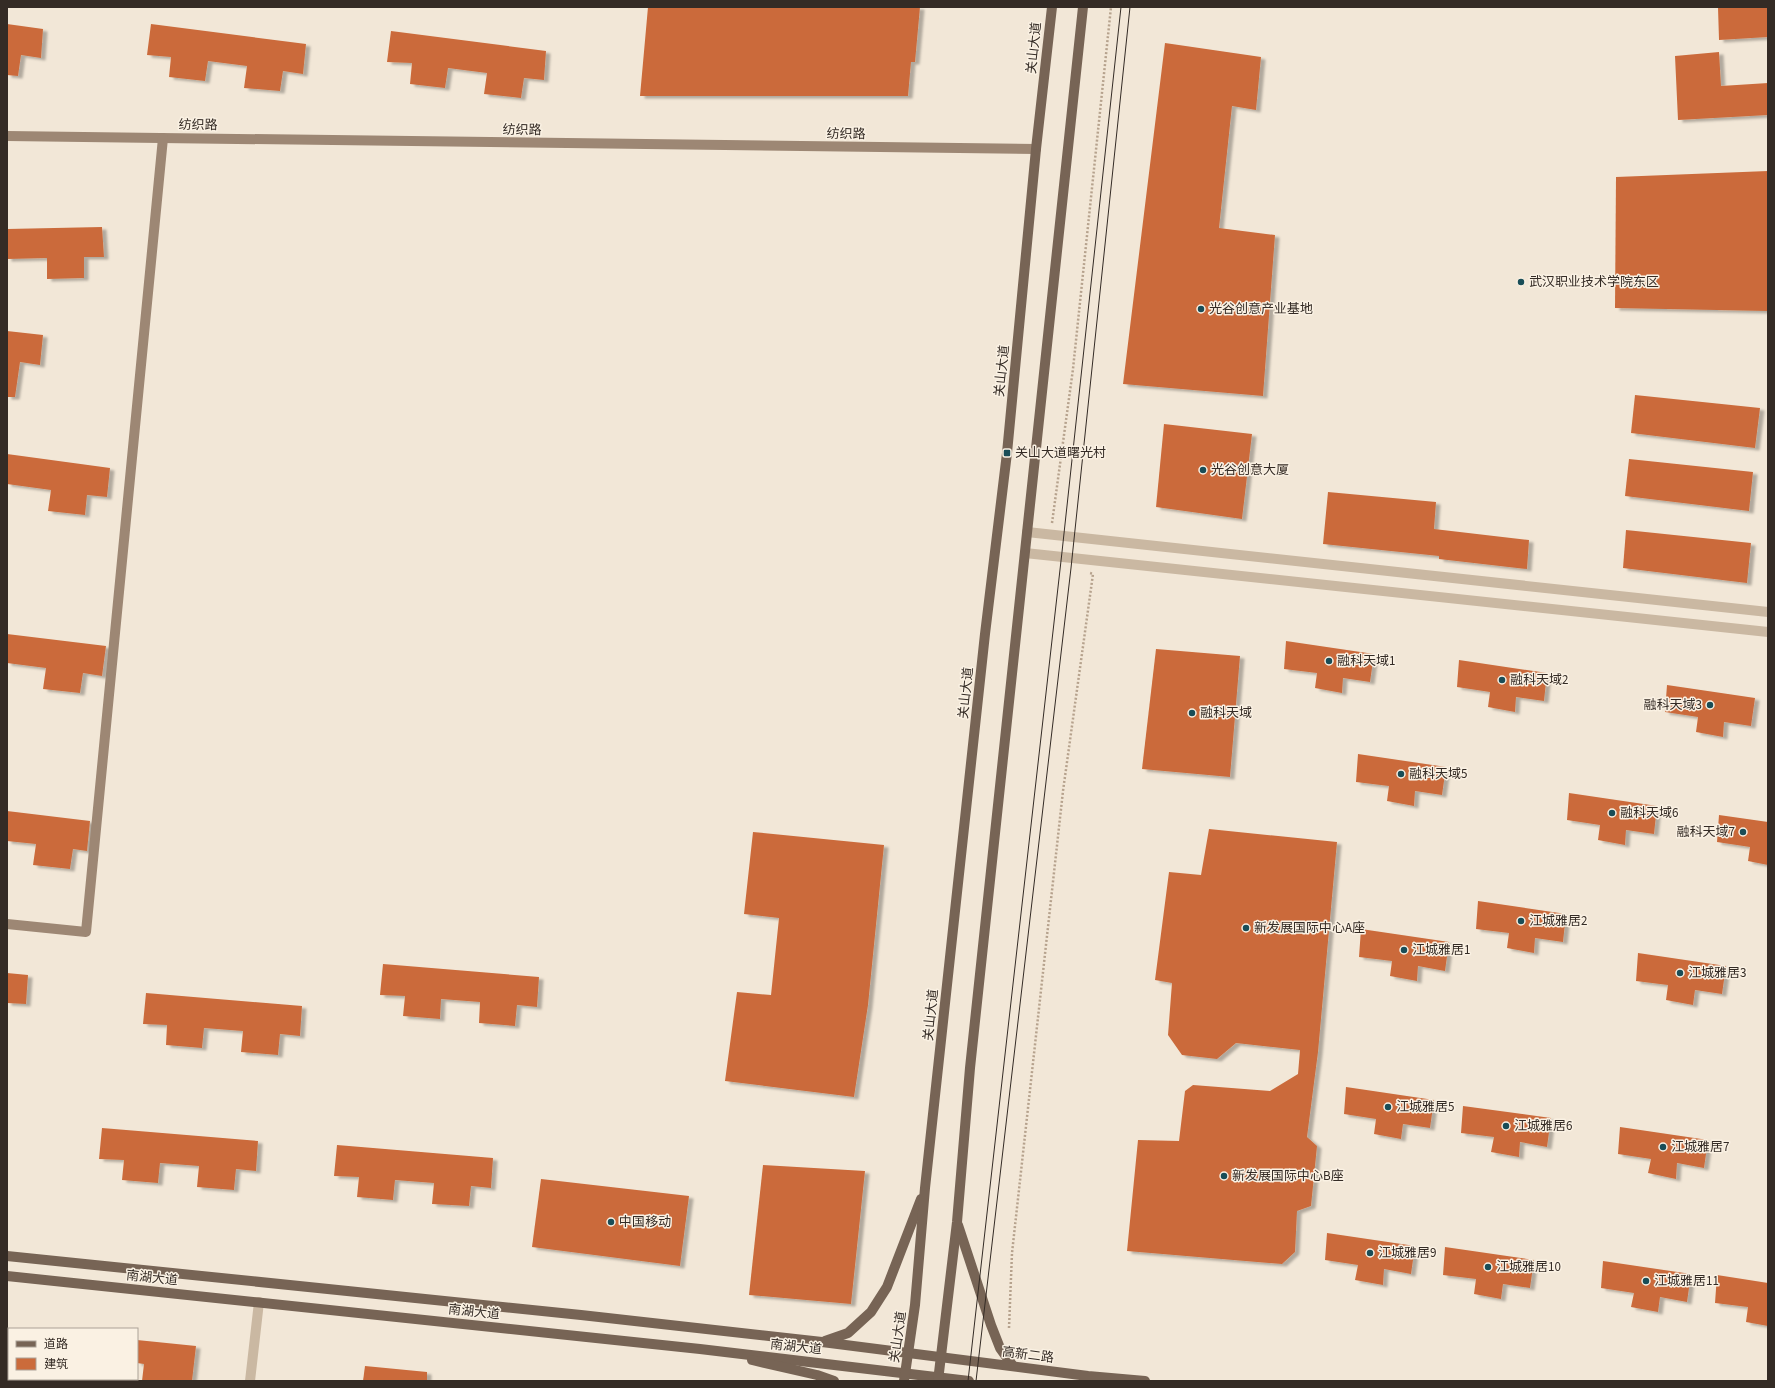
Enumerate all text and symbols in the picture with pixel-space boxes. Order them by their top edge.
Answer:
street label: 关山大道 [1022,21,1046,75]
street label: 纺织路 [178,116,218,134]
street label: 纺织路 [502,121,542,139]
street label: 纺织路 [826,125,866,143]
place label: 武汉职业技术学院东区 [1529,273,1659,291]
marker: 武汉职业技术学院东区 [1516,277,1526,287]
place label: 光谷创意产业基地 [1209,300,1313,318]
marker: 光谷创意产业基地 [1196,304,1206,314]
street label: 关山大道 [990,344,1014,398]
place label: 关山大道曙光村 [1015,444,1106,462]
marker: 关山大道曙光村 [1002,448,1012,458]
place label: 光谷创意大厦 [1211,461,1289,479]
marker: 光谷创意大厦 [1198,465,1208,475]
place label: 融科天域1 [1337,652,1395,670]
marker: 融科天域1 [1324,656,1334,666]
street label: 关山大道 [954,666,978,720]
place label: 融科天域2 [1510,671,1568,689]
marker: 融科天域2 [1497,675,1507,685]
place label: 融科天域3 [1644,696,1702,714]
marker: 融科天域3 [1705,700,1715,710]
place label: 融科天域 [1200,704,1252,722]
marker: 融科天域 [1187,708,1197,718]
place label: 融科天域5 [1409,765,1467,783]
marker: 融科天域5 [1396,769,1406,779]
place label: 融科天域6 [1620,804,1678,822]
marker: 融科天域6 [1607,808,1617,818]
place label: 融科天域7 [1677,823,1735,841]
marker: 融科天域7 [1738,827,1748,837]
place label: 江城雅居2 [1529,912,1587,930]
marker: 江城雅居2 [1516,916,1526,926]
place label: 新发展国际中心A座 [1254,919,1365,937]
marker: 新发展国际中心A座 [1241,923,1251,933]
place label: 江城雅居1 [1412,941,1470,959]
marker: 江城雅居1 [1399,945,1409,955]
place label: 江城雅居3 [1688,964,1746,982]
marker: 江城雅居3 [1675,968,1685,978]
street label: 关山大道 [919,988,943,1042]
place label: 江城雅居5 [1396,1098,1454,1116]
marker: 江城雅居5 [1383,1102,1393,1112]
place label: 江城雅居6 [1514,1117,1572,1135]
marker: 江城雅居6 [1501,1121,1511,1131]
place label: 江城雅居7 [1671,1138,1729,1156]
marker: 江城雅居7 [1658,1142,1668,1152]
place label: 新发展国际中心B座 [1232,1167,1344,1185]
marker: 新发展国际中心B座 [1219,1171,1229,1181]
place label: 中国移动 [619,1213,671,1231]
marker: 中国移动 [606,1217,616,1227]
place label: 江城雅居9 [1378,1244,1436,1262]
marker: 江城雅居9 [1365,1248,1375,1258]
place label: 江城雅居10 [1496,1258,1561,1276]
marker: 江城雅居10 [1483,1262,1493,1272]
street label: 南湖大道 [125,1266,179,1290]
place label: 江城雅居11 [1654,1272,1719,1290]
marker: 江城雅居11 [1641,1276,1651,1286]
street label: 南湖大道 [447,1300,501,1324]
street label: 关山大道 [885,1310,911,1364]
legend [8,1328,138,1380]
street label: 南湖大道 [769,1335,823,1359]
text: 道路 [44,1336,68,1353]
street label: 高新二路 [1001,1343,1055,1367]
text: 建筑 [44,1356,68,1373]

